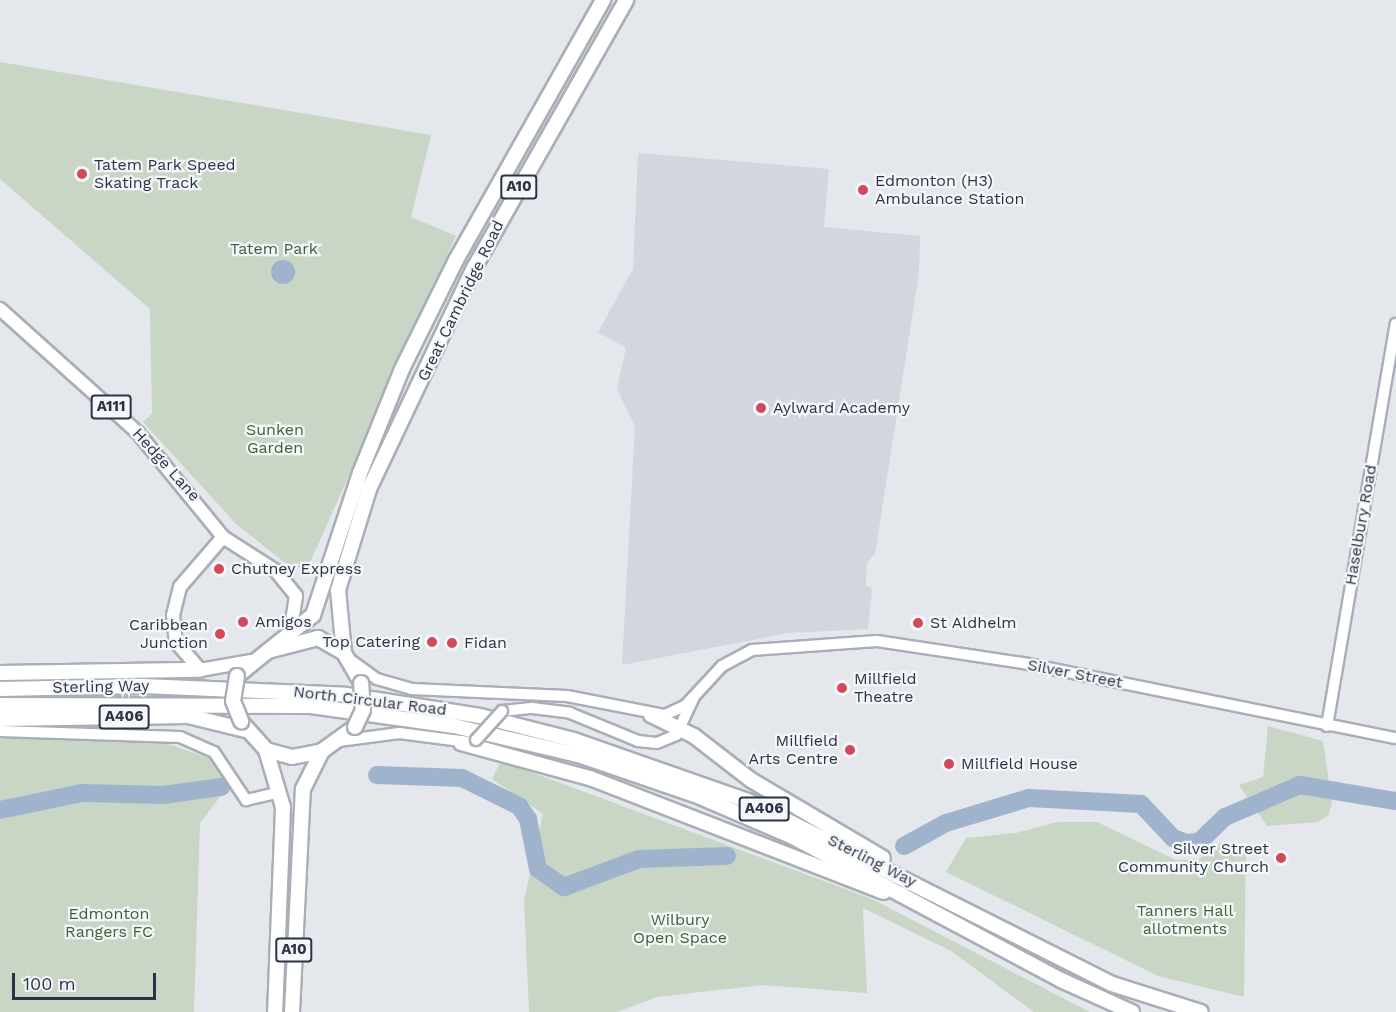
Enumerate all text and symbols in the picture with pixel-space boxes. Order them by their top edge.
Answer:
place label: Tatem Park Speed Skating Track [94,155,236,193]
marker: Tatem Park Speed Skating Track [75,167,89,181]
place label: Edmonton (H3) Ambulance Station [875,171,1024,209]
road number: A10 [500,175,538,199]
marker: Edmonton (H3) Ambulance Station [856,183,870,197]
street label: Great Cambridge Road [414,218,508,384]
park label: Tatem Park [230,239,318,259]
road number: A111 [90,395,132,419]
place label: Aylward Academy [773,398,911,418]
marker: Aylward Academy [754,401,768,415]
park label: Sunken Garden [246,420,304,458]
street label: Hedge Lane [128,424,204,506]
street label: Haselbury Road [1341,463,1381,587]
place label: Chutney Express [231,559,362,579]
marker: Chutney Express [212,562,226,576]
place label: Amigos [255,612,312,632]
place label: St Aldhelm [930,613,1017,633]
place label: Caribbean Junction [129,615,208,653]
marker: Amigos [236,615,250,629]
marker: St Aldhelm [911,616,925,630]
marker: Caribbean Junction [213,627,227,641]
place label: Top Catering [322,632,420,652]
place label: Fidan [464,633,507,653]
marker: Top Catering [425,635,439,649]
marker: Fidan [445,636,459,650]
street label: Silver Street [1026,655,1124,693]
place label: Millfield Theatre [854,669,916,707]
street label: Sterling Way [52,677,150,697]
marker: Millfield Theatre [835,681,849,695]
street label: North Circular Road [292,682,448,720]
road number: A406 [98,705,150,729]
place label: Millfield Arts Centre [749,731,838,769]
marker: Millfield Arts Centre [843,743,857,757]
place label: Millfield House [961,754,1078,774]
marker: Millfield House [942,757,956,771]
road number: A406 [738,797,789,821]
street label: Sterling Way [824,830,920,892]
place label: Silver Street Community Church [1118,839,1269,877]
marker: Silver Street Community Church [1274,851,1288,865]
park label: Tanners Hall allotments [1137,901,1233,939]
park label: Edmonton Rangers FC [65,904,153,942]
park label: Wilbury Open Space [633,910,727,948]
road number: A10 [274,938,314,962]
scale bar [15,961,159,999]
text: 100 m [23,973,76,994]

